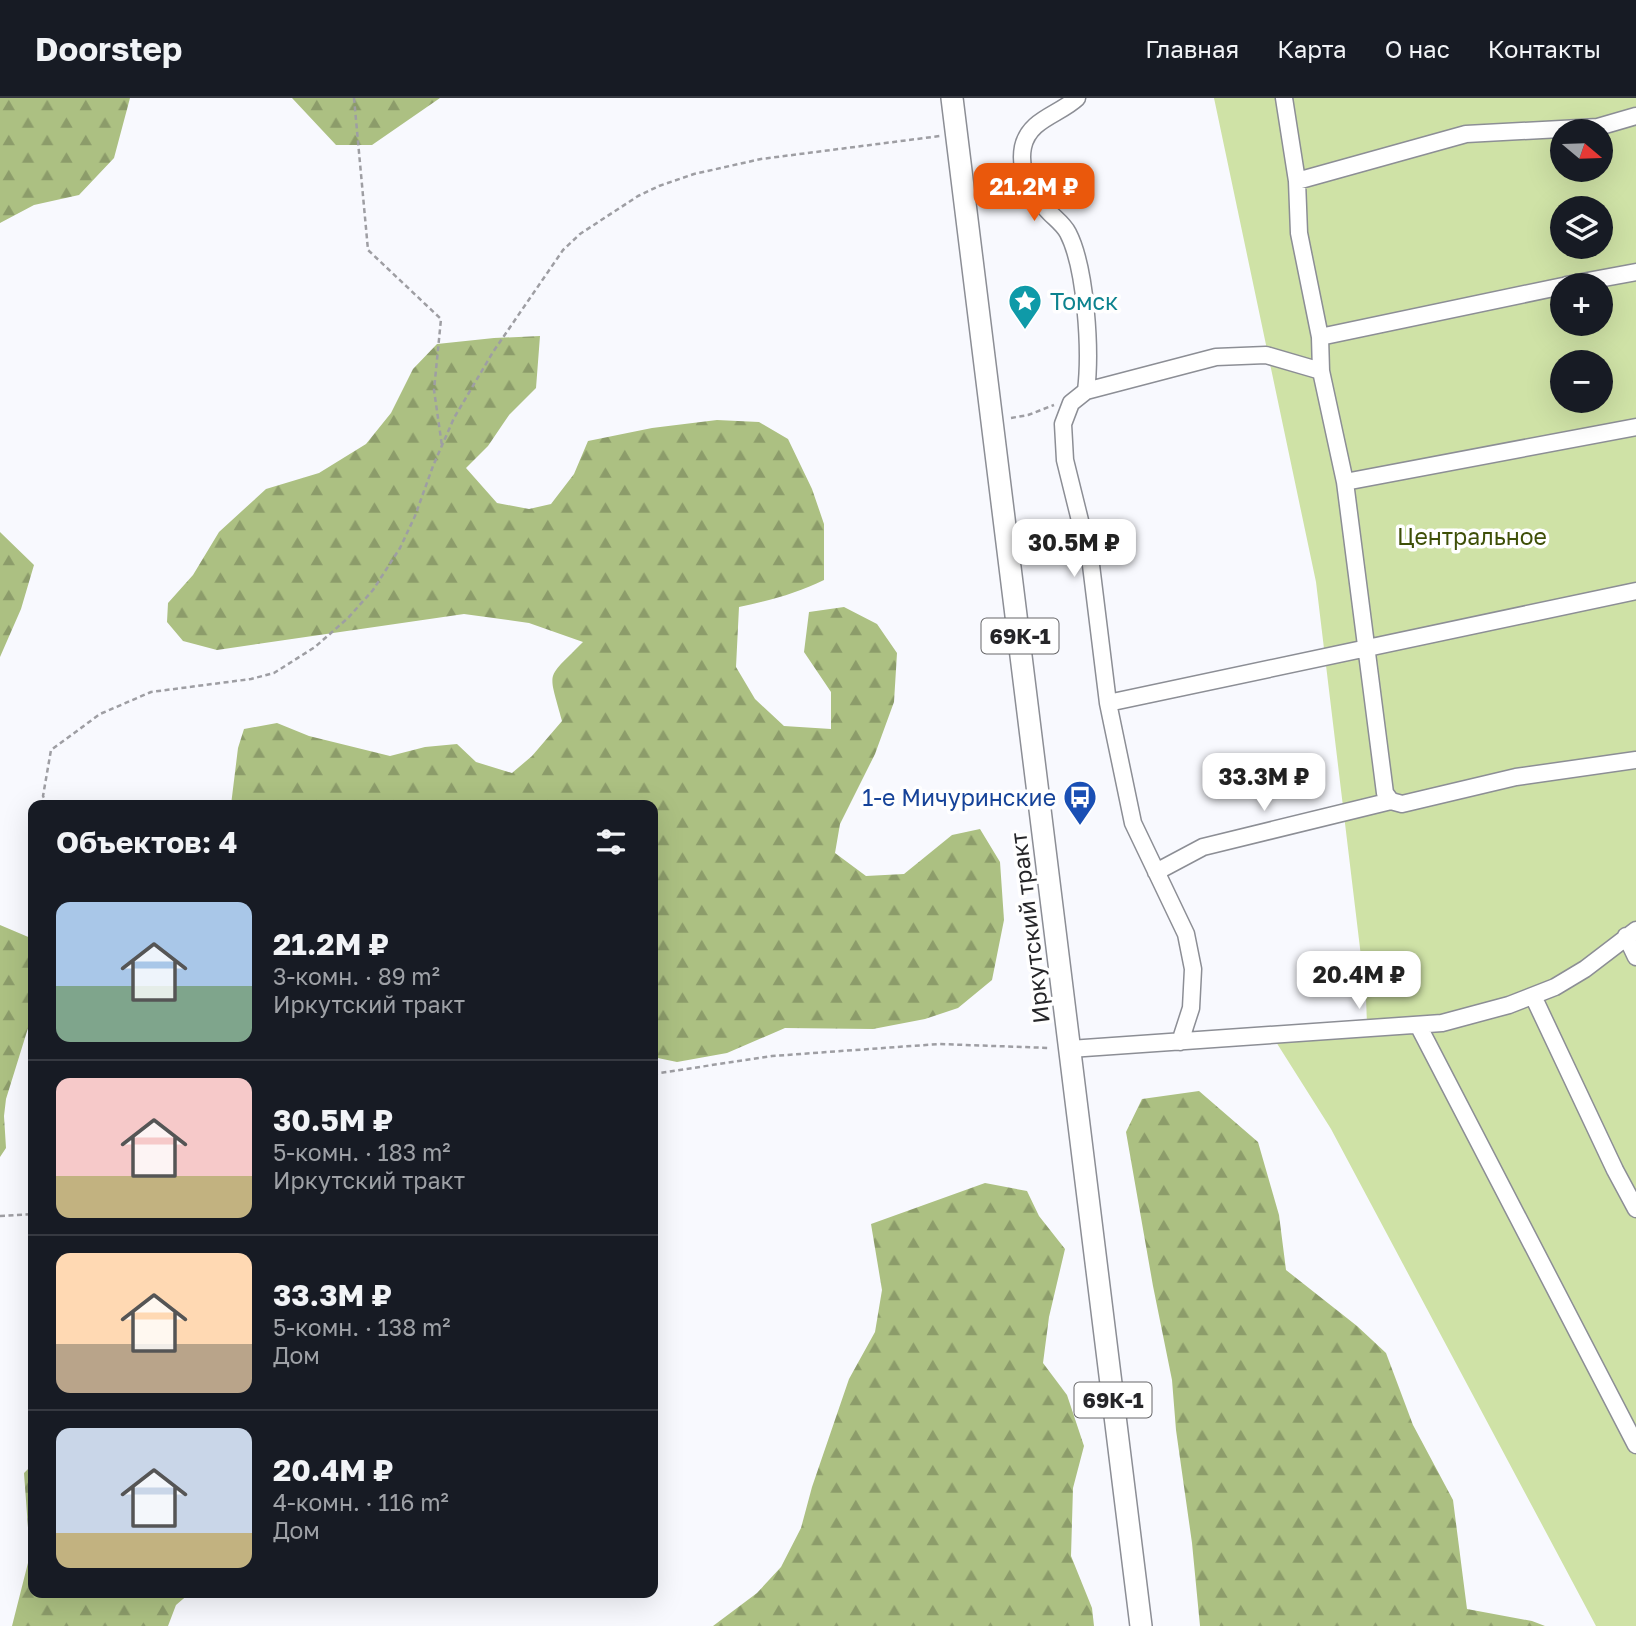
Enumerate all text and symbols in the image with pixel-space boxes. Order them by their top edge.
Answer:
text: Doorstep [35,29,182,68]
text: Главная [1145,34,1239,63]
text: Карта [1277,34,1347,63]
text: О нас [1385,34,1450,63]
text: Контакты [1488,34,1601,63]
north arrow [1550,119,1614,182]
map controls [1550,119,1613,413]
pin: 21.2M ₽ [969,164,1099,223]
text: 21.2M ₽ [989,172,1079,200]
button: layers [1550,196,1613,259]
button: + [1550,273,1613,336]
place icon: Томск [1006,282,1044,331]
place label: Томск [1050,287,1118,315]
button: − [1550,350,1613,413]
pin: 30.5M ₽ [1009,519,1139,579]
park label: Центральное [1397,522,1547,550]
text: 30.5M ₽ [1028,528,1120,556]
road number: 69К-1 [982,618,1058,654]
pin: 33.3M ₽ [1199,754,1329,813]
text: 33.3M ₽ [1218,762,1310,790]
bus stop icon: 1-е Мичуринские [1061,778,1099,827]
place label: 1-е Мичуринские [862,783,1056,811]
icon: filters [592,823,630,861]
text: Объектов: 4 [56,824,238,860]
street label: Иркутский тракт [1003,831,1055,1025]
text: 21.2M ₽ [273,926,389,962]
icon: home [112,930,196,1014]
pin: 20.4M ₽ [1294,951,1424,1011]
text: 20.4M ₽ [1313,960,1405,988]
text: 3-комн. · 89 m² [273,962,440,990]
text: Иркутский тракт [273,990,465,1018]
text: 30.5M ₽ [273,1102,393,1138]
icon: home [112,1106,196,1190]
text: 5-комн. · 183 m² [273,1138,451,1166]
text: Иркутский тракт [273,1166,465,1194]
text: 33.3M ₽ [273,1277,392,1313]
icon: home [112,1281,196,1365]
text: 5-комн. · 138 m² [273,1313,451,1341]
text: Дом [273,1341,320,1369]
road number: 69К-1 [1074,1382,1152,1418]
text: 20.4M ₽ [273,1452,394,1488]
icon: home [112,1456,196,1540]
text: 4-комн. · 116 m² [273,1488,449,1516]
text: Дом [273,1516,320,1544]

